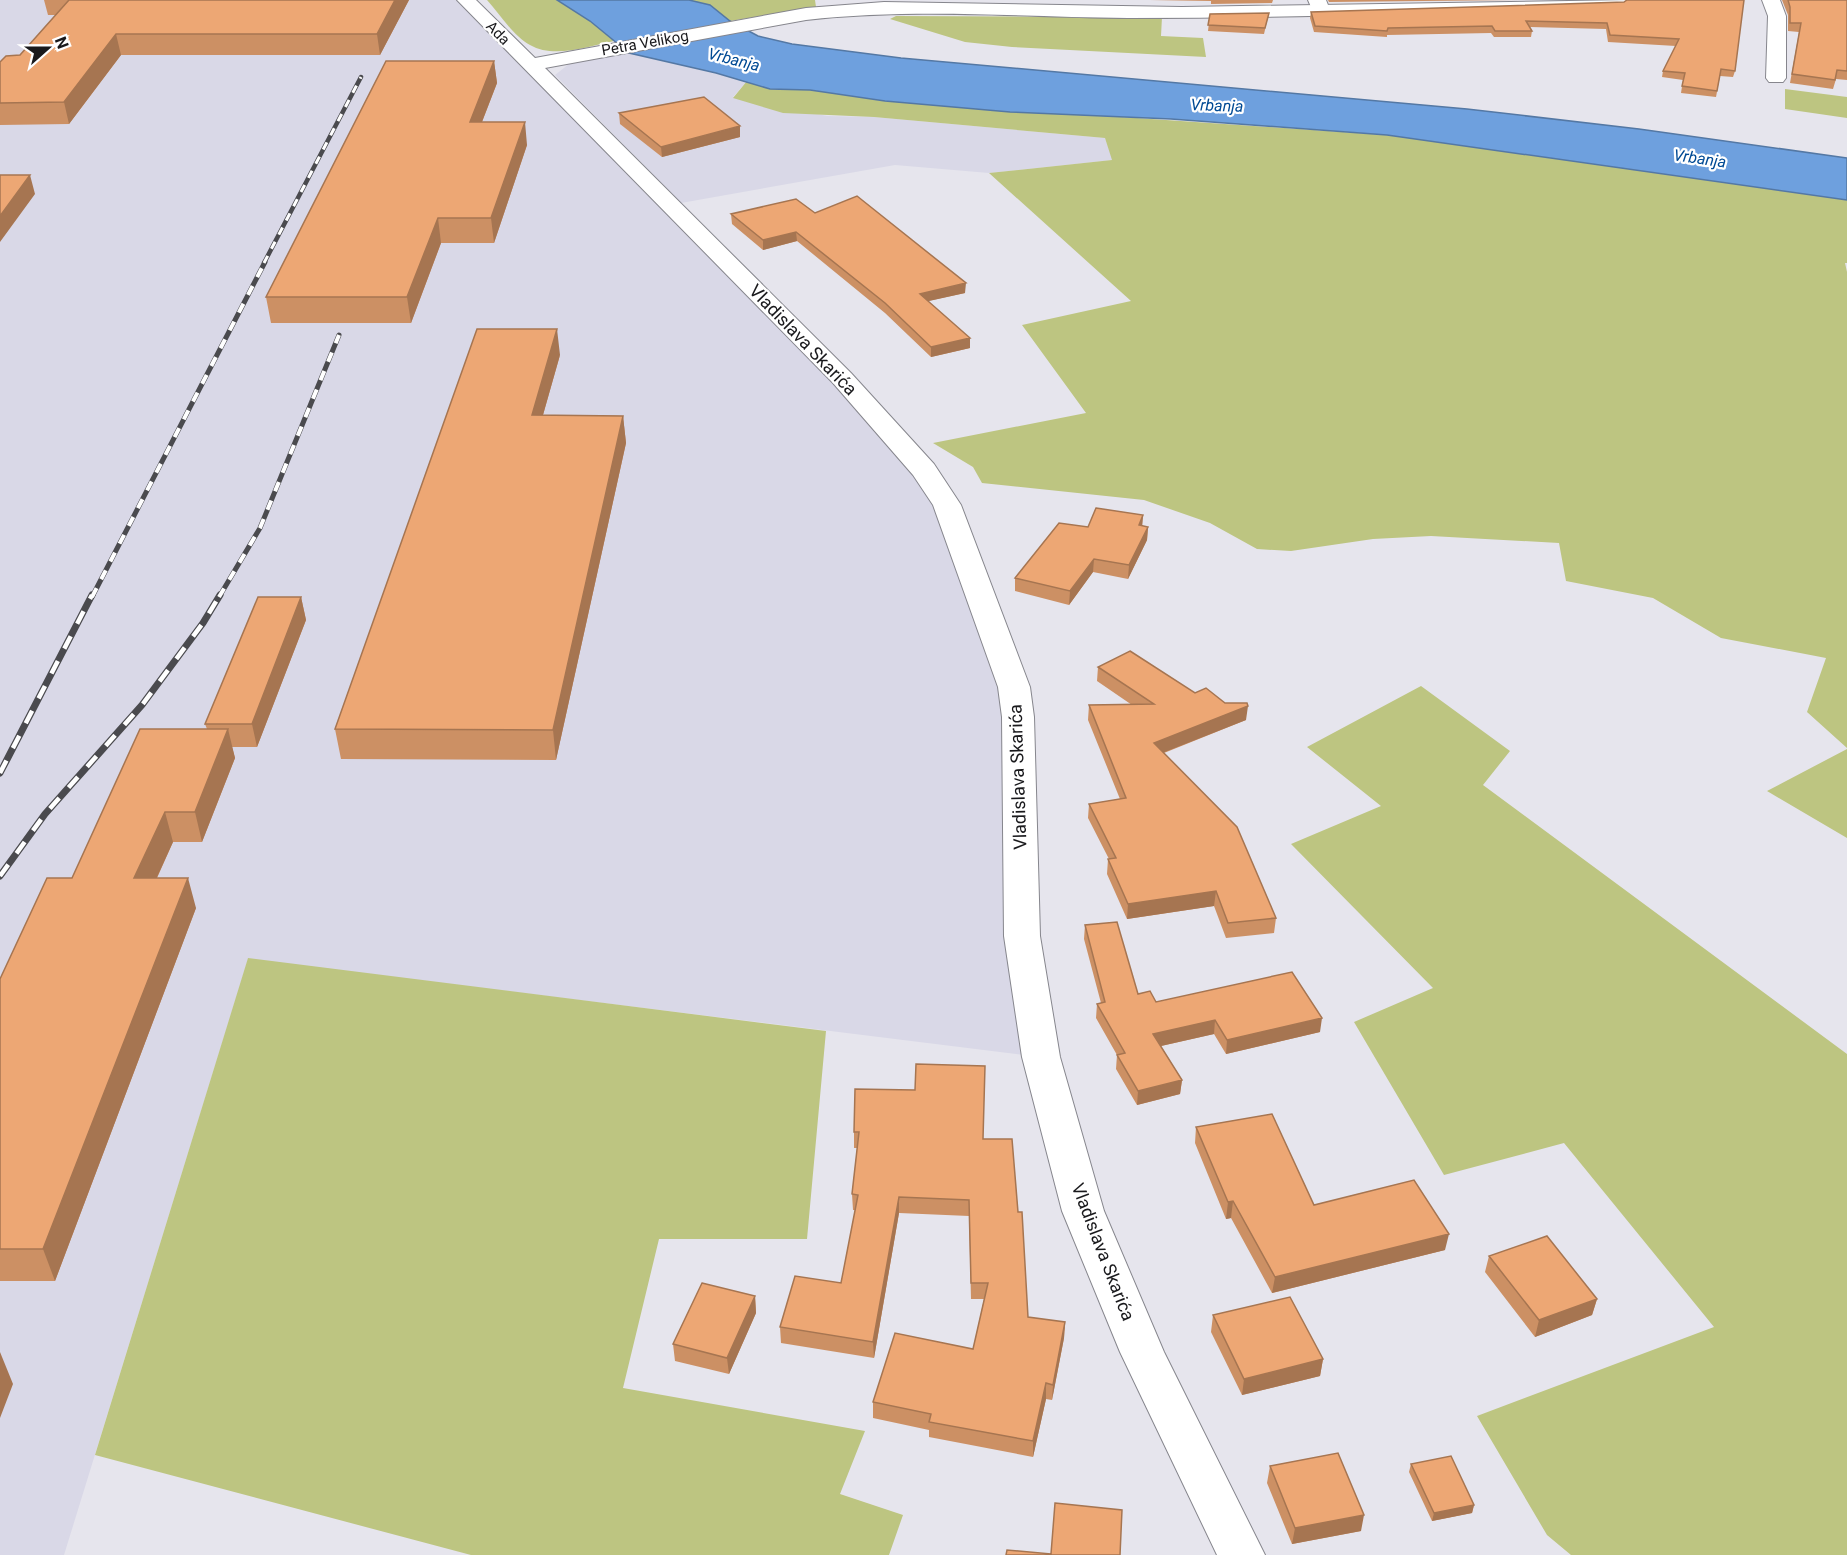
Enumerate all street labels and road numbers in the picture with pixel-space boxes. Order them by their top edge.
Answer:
street label: Ada [482,17,514,49]
street label: Petra Velikog [600,26,690,60]
street label: Vladislava Skarića [745,280,861,399]
street label: Vladislava Skarića [1004,704,1031,850]
street label: Vladislava Skarića [1068,1180,1139,1324]

